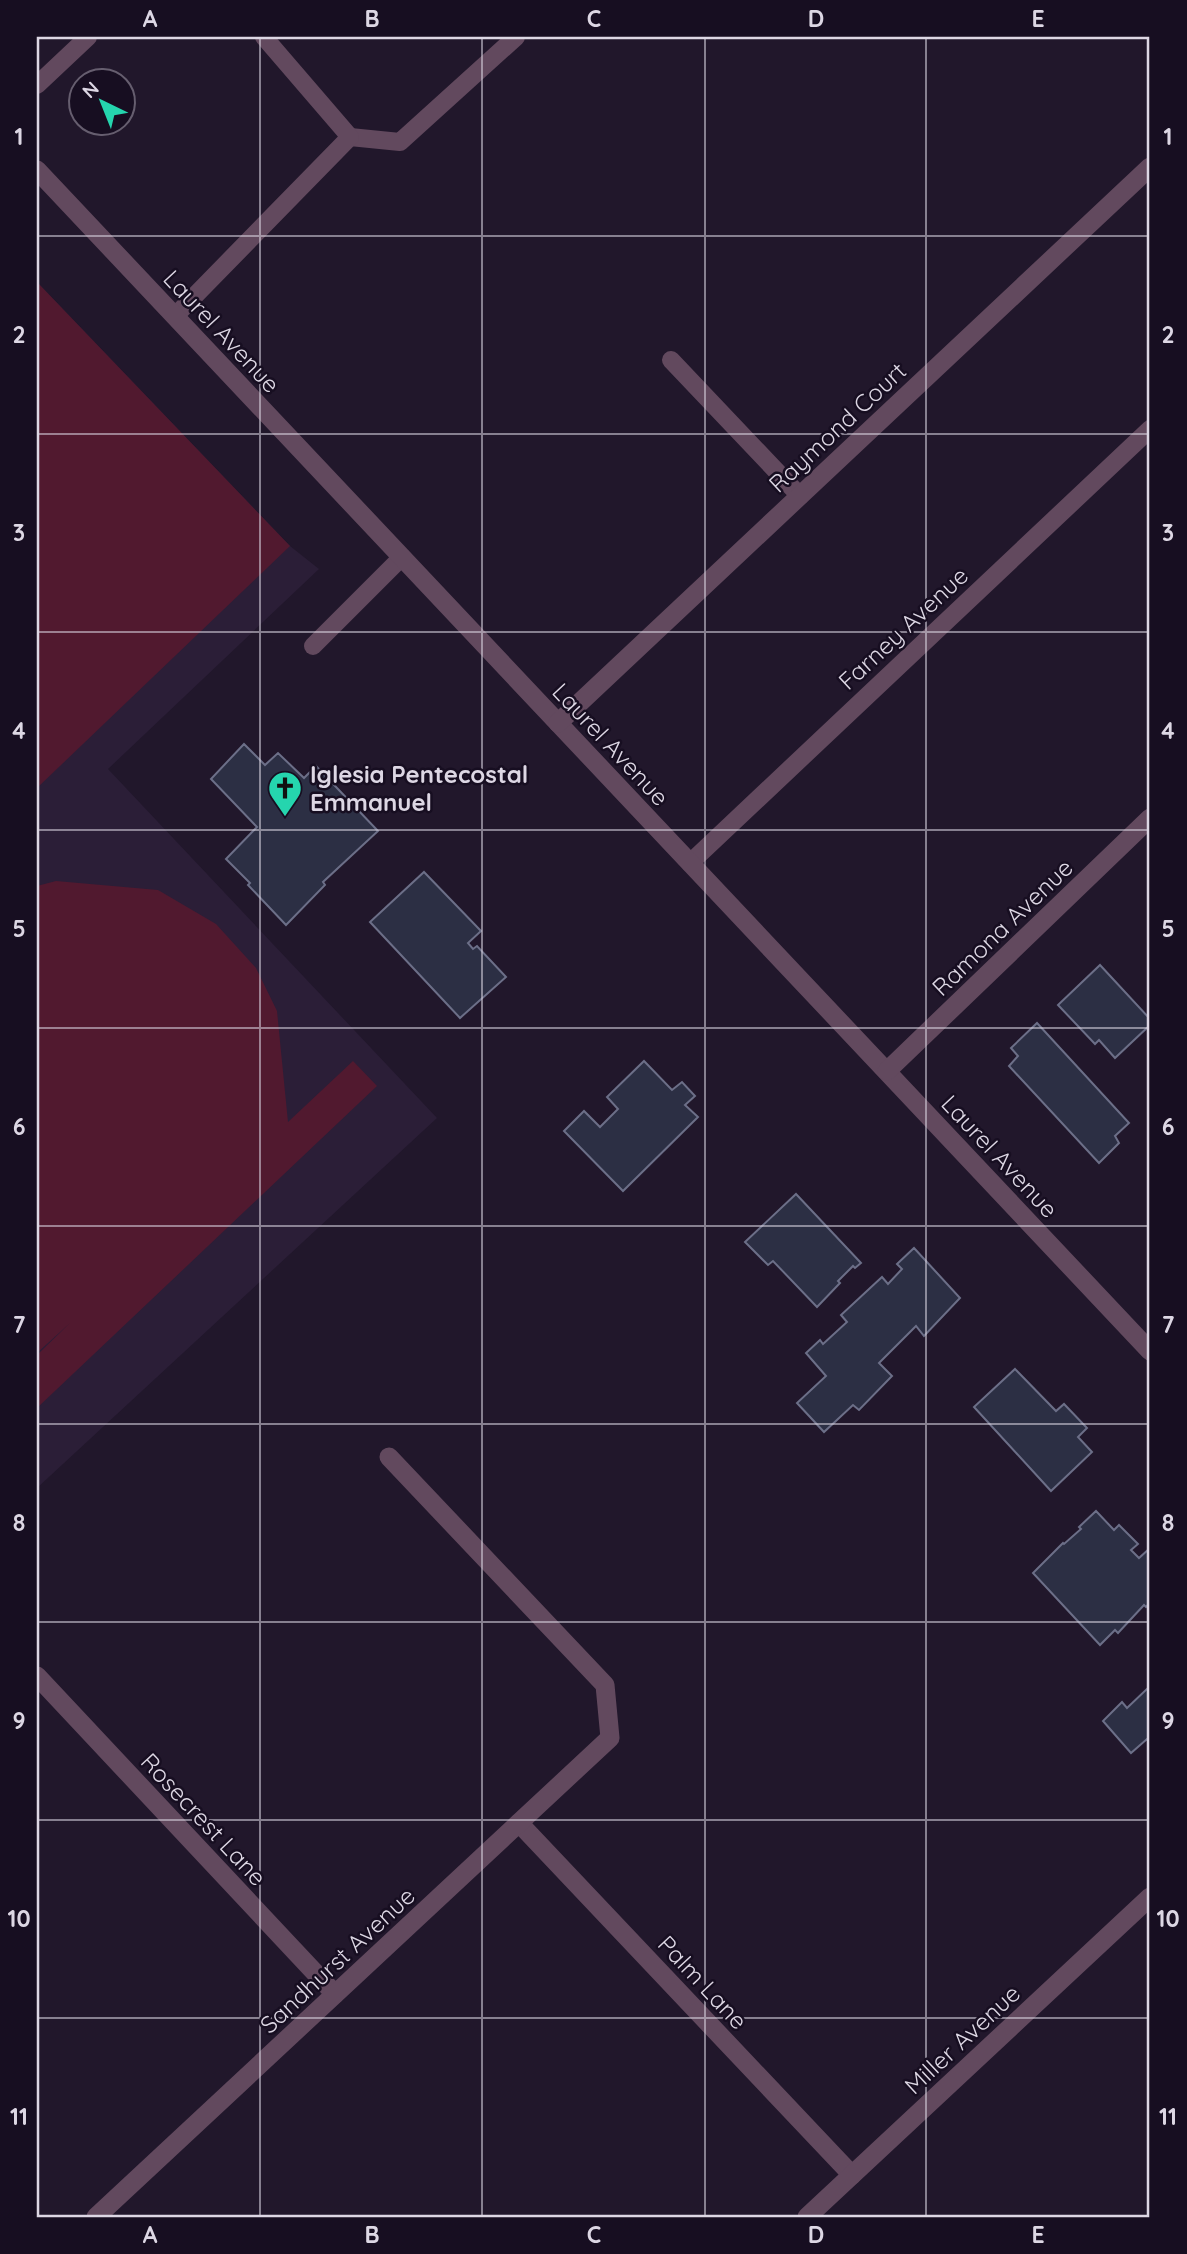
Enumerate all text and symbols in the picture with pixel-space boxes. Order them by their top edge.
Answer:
text: A [143,4,158,33]
text: B [364,4,380,33]
text: C [587,4,601,33]
text: D [808,4,824,33]
text: E [1031,4,1045,33]
north arrow [66,66,136,136]
text: N [77,76,104,103]
text: 1 [15,122,23,151]
text: 1 [1164,122,1172,151]
street label: Laurel Avenue [157,263,287,399]
text: 2 [12,320,26,349]
text: 2 [1161,320,1175,349]
street label: Raymond Court [762,356,912,498]
text: 3 [13,518,25,547]
text: 3 [1162,518,1174,547]
street label: Farney Avenue [832,560,974,696]
street label: Laurel Avenue [546,676,676,812]
text: 4 [12,716,26,745]
text: 4 [1161,716,1175,745]
place label: Iglesia Pentecostal Emmanuel [310,759,528,817]
church icon: Iglesia Pentecostal Emmanuel [266,769,304,818]
street label: Ramona Avenue [925,852,1079,1002]
text: 5 [12,914,26,943]
text: 5 [1161,914,1175,943]
street label: Laurel Avenue [935,1088,1065,1224]
text: 6 [13,1112,25,1141]
text: 6 [1162,1112,1174,1141]
text: 7 [13,1310,26,1339]
text: 7 [1162,1310,1175,1339]
text: 8 [13,1508,25,1537]
text: 8 [1162,1508,1174,1537]
text: 9 [12,1706,26,1735]
text: 9 [1161,1706,1175,1735]
street label: Rosecrest Lane [135,1746,273,1892]
street label: Sandhurst Avenue [253,1880,421,2040]
text: 10 [7,1904,31,1933]
text: 10 [1156,1904,1180,1933]
street label: Palm Lane [652,1929,754,2035]
street label: Miller Avenue [898,1978,1026,2100]
text: 11 [10,2102,28,2131]
text: 11 [1159,2102,1177,2131]
text: A [143,2220,158,2249]
text: B [364,2220,380,2249]
text: C [587,2220,601,2249]
text: D [808,2220,824,2249]
text: E [1031,2220,1045,2249]

